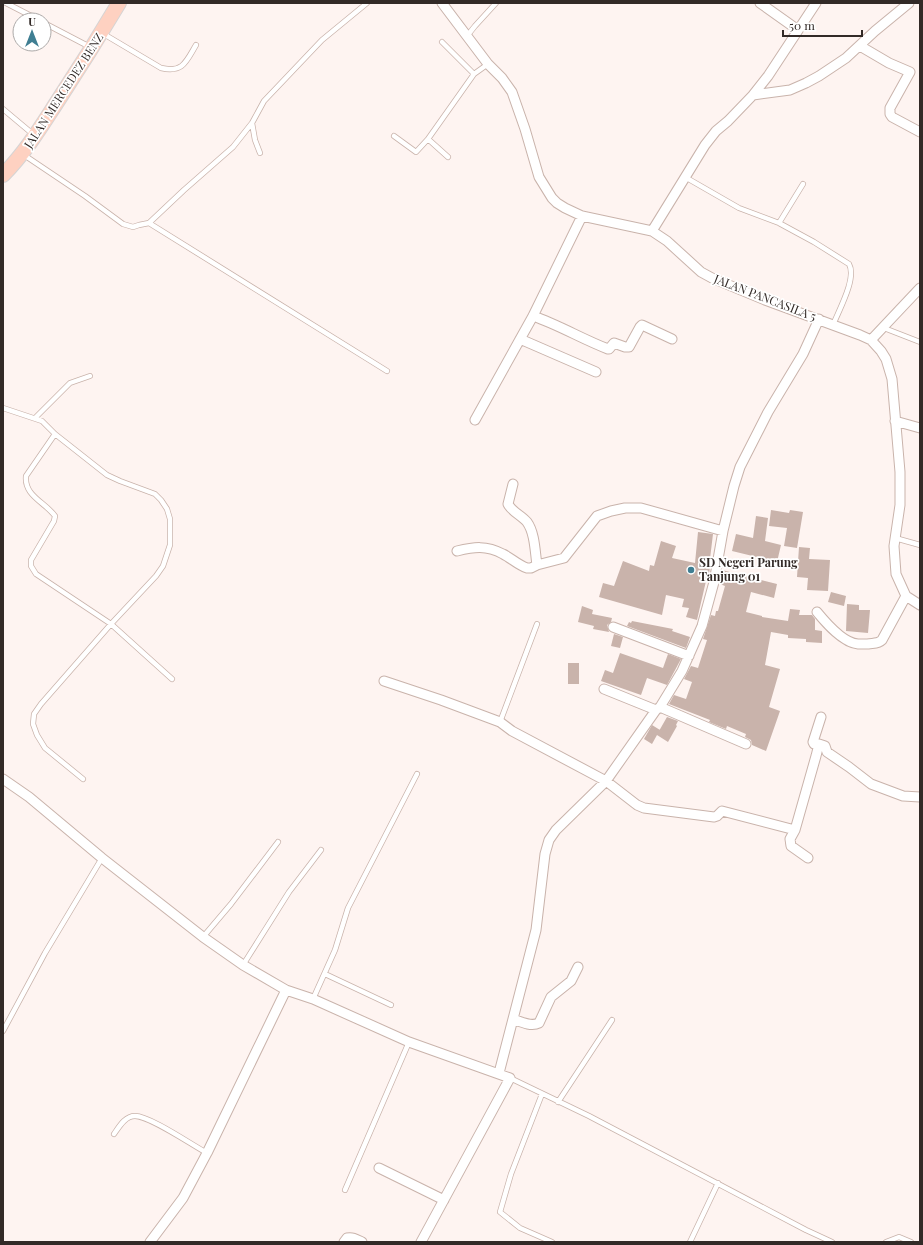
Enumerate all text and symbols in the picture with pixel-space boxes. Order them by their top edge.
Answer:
north arrow [12,12,52,52]
scale bar [783,12,862,38]
text: U [28,14,36,29]
text: 50 m [789,17,815,33]
street label: JALAN MERCEDEZ BENZ [19,30,106,152]
street label: JALAN PANCASILA 5 [711,270,819,324]
place label: SD Negeri Parung Tanjung 01 [699,554,798,584]
marker: SD Negeri Parung Tanjung 01 [686,565,696,575]

